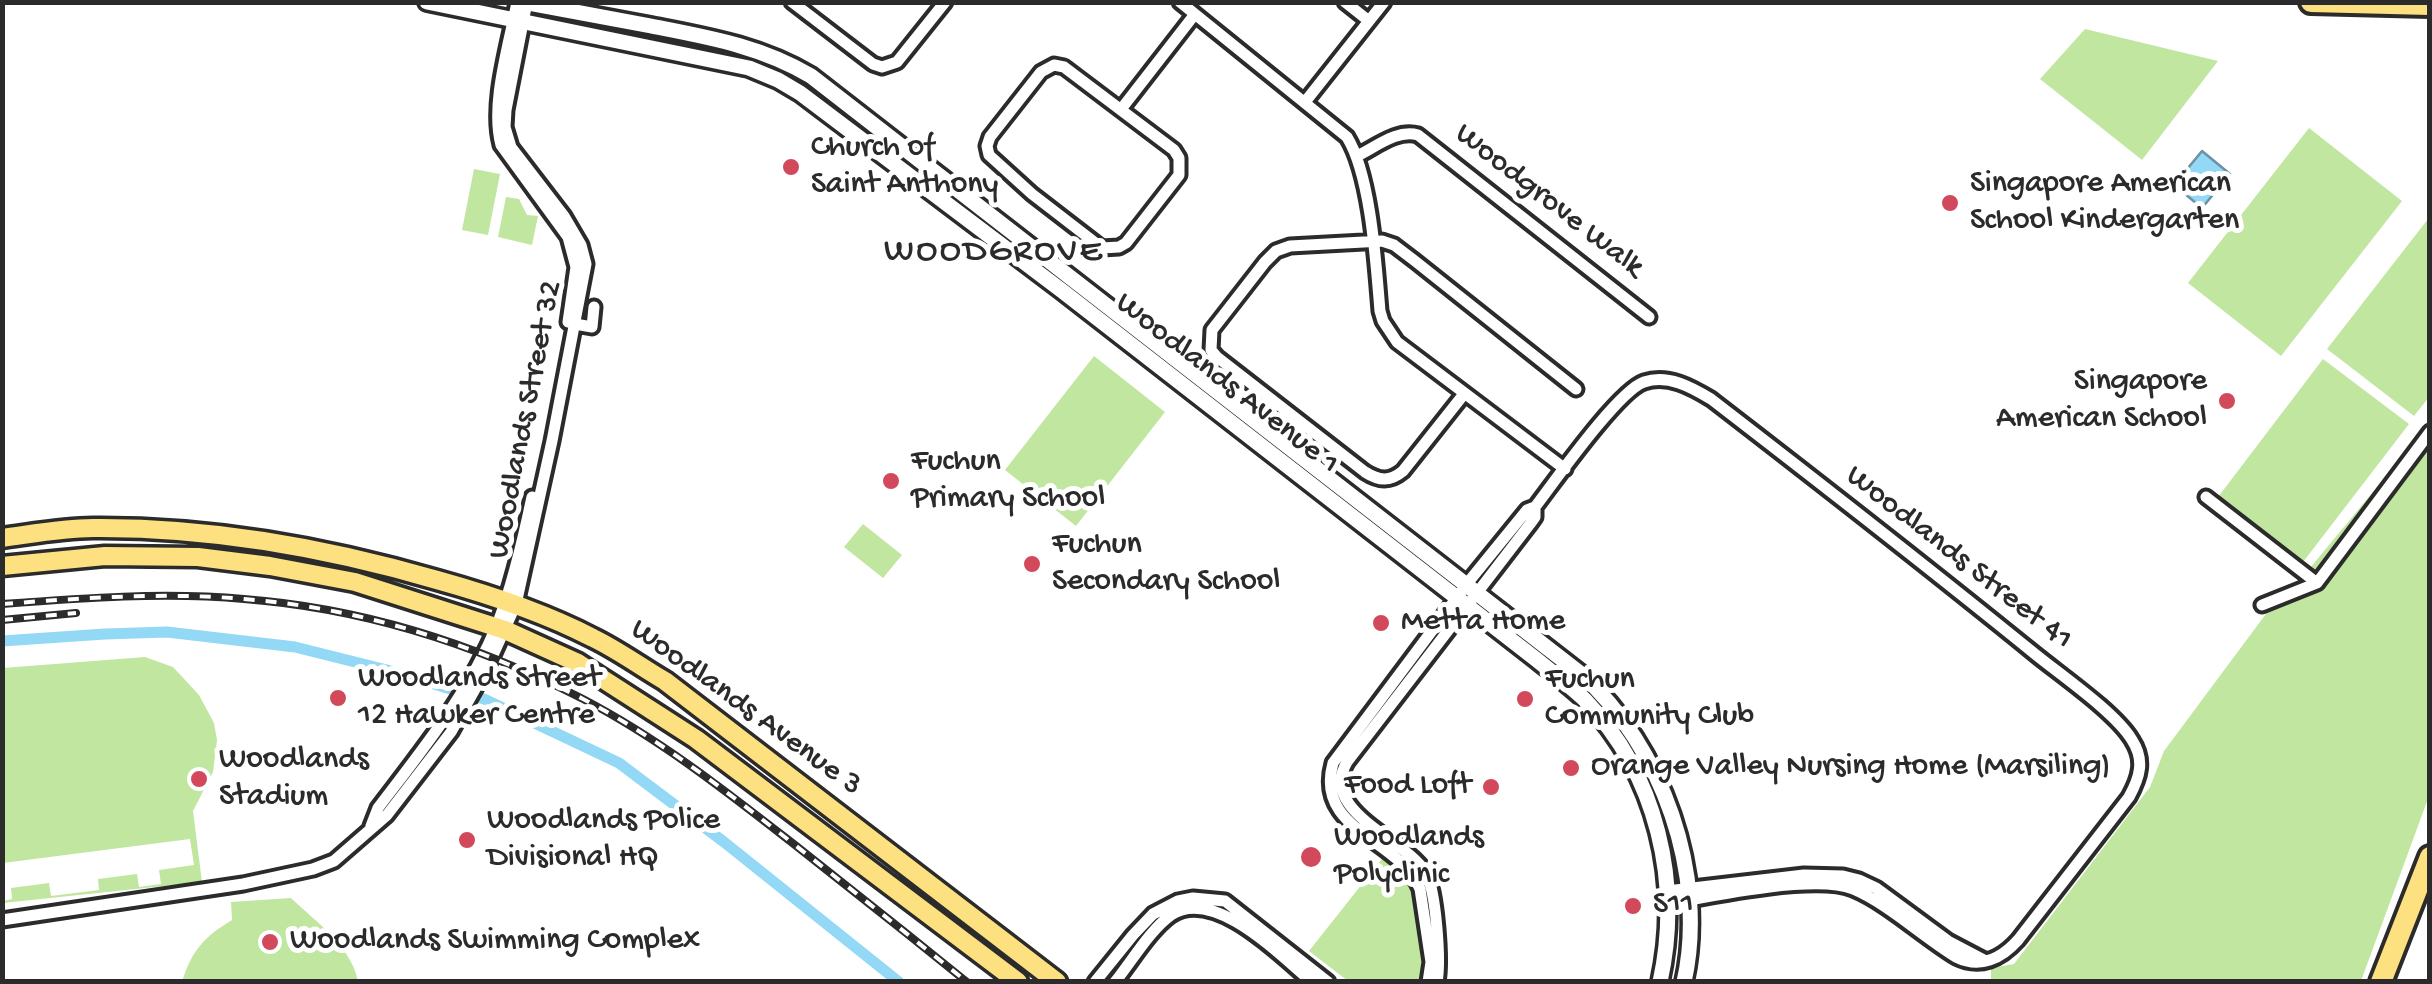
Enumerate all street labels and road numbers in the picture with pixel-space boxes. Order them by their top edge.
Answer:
street label: Woodgrove Walk [1446,116,1650,288]
street label: Woodlands Street 32 [481,278,573,562]
street label: Woodlands Avenue 1 [1106,286,1346,484]
street label: Woodlands Street 41 [1837,458,2079,660]
street label: Woodlands Avenue 3 [621,612,869,806]

